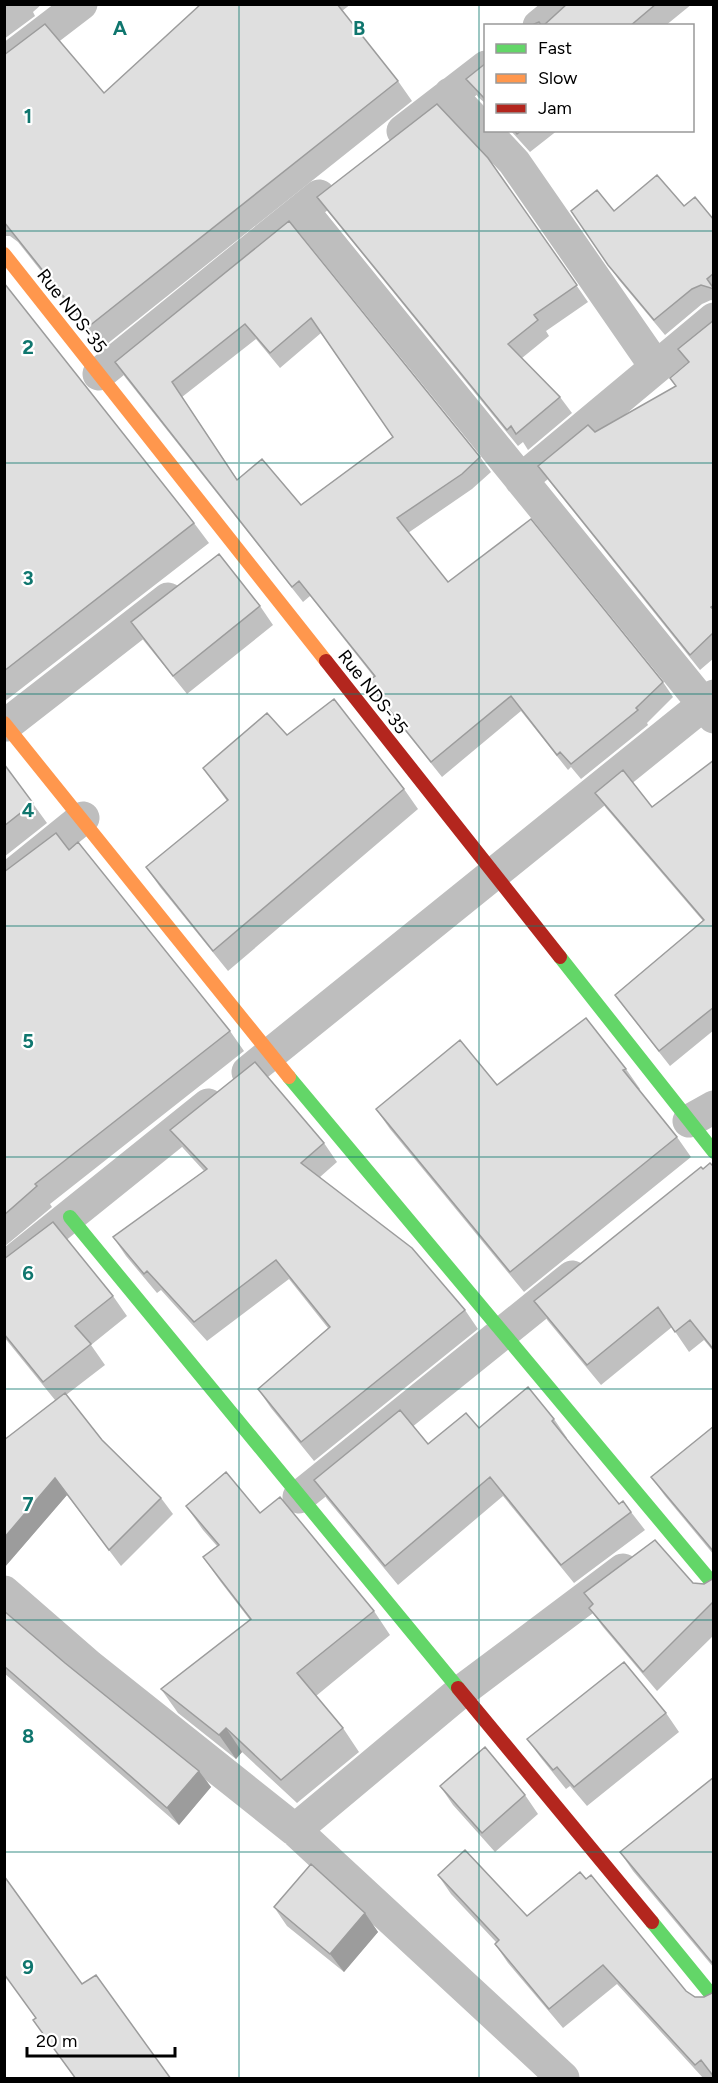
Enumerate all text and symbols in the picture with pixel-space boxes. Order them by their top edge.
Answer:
text: A [113,16,128,40]
text: B [353,16,365,40]
legend [484,24,694,132]
text: Fast [538,37,572,59]
text: Slow [538,67,577,89]
text: Jam [538,97,572,119]
text: 1 [24,104,32,128]
street label: Rue NDS-35 [32,265,112,357]
text: 2 [22,335,34,359]
text: 3 [22,566,34,590]
street label: Rue NDS-35 [333,646,413,738]
text: 4 [22,798,35,822]
text: 5 [22,1029,34,1053]
text: 6 [22,1261,34,1285]
text: 7 [22,1492,34,1516]
text: 8 [22,1724,34,1748]
text: 9 [22,1955,34,1979]
scale bar [27,2020,176,2058]
text: 20 m [36,2030,77,2052]

